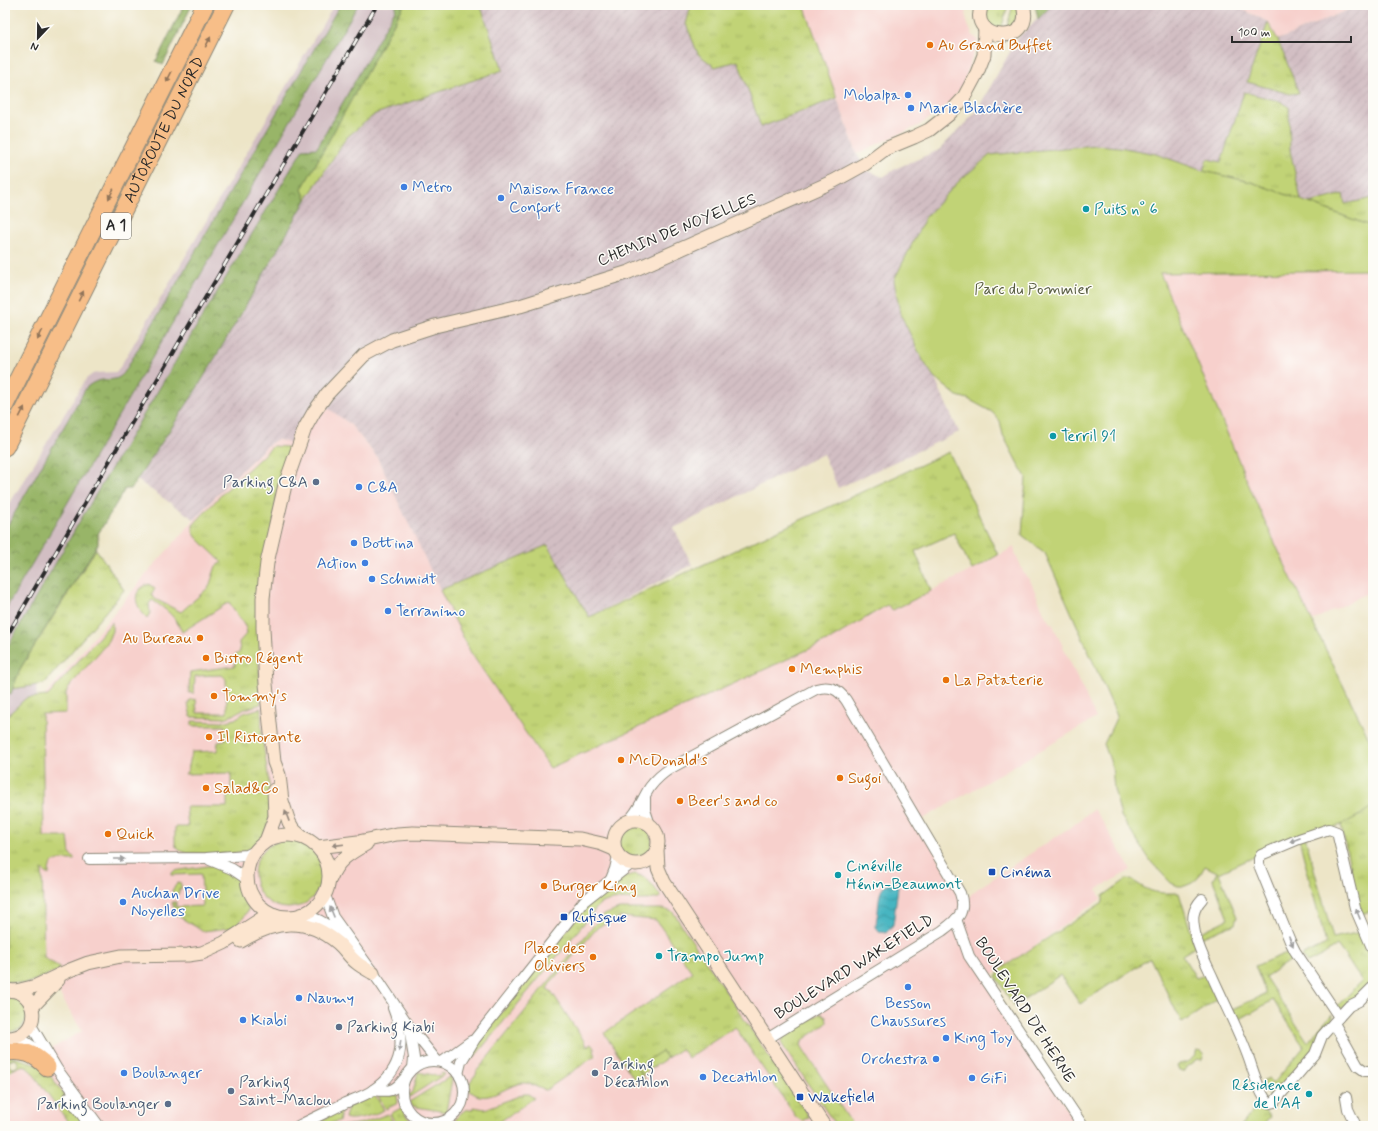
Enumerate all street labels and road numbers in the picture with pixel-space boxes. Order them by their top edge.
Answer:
street label: AUTOROUTE DU NORD [118,53,209,206]
street label: CHEMIN DE NOYELLES [594,188,760,271]
road number: A 1 [101,213,131,239]
street label: BOULEVARD WAKEFIELD [770,909,938,1025]
street label: BOULEVARD DE HERNE [970,933,1080,1087]

